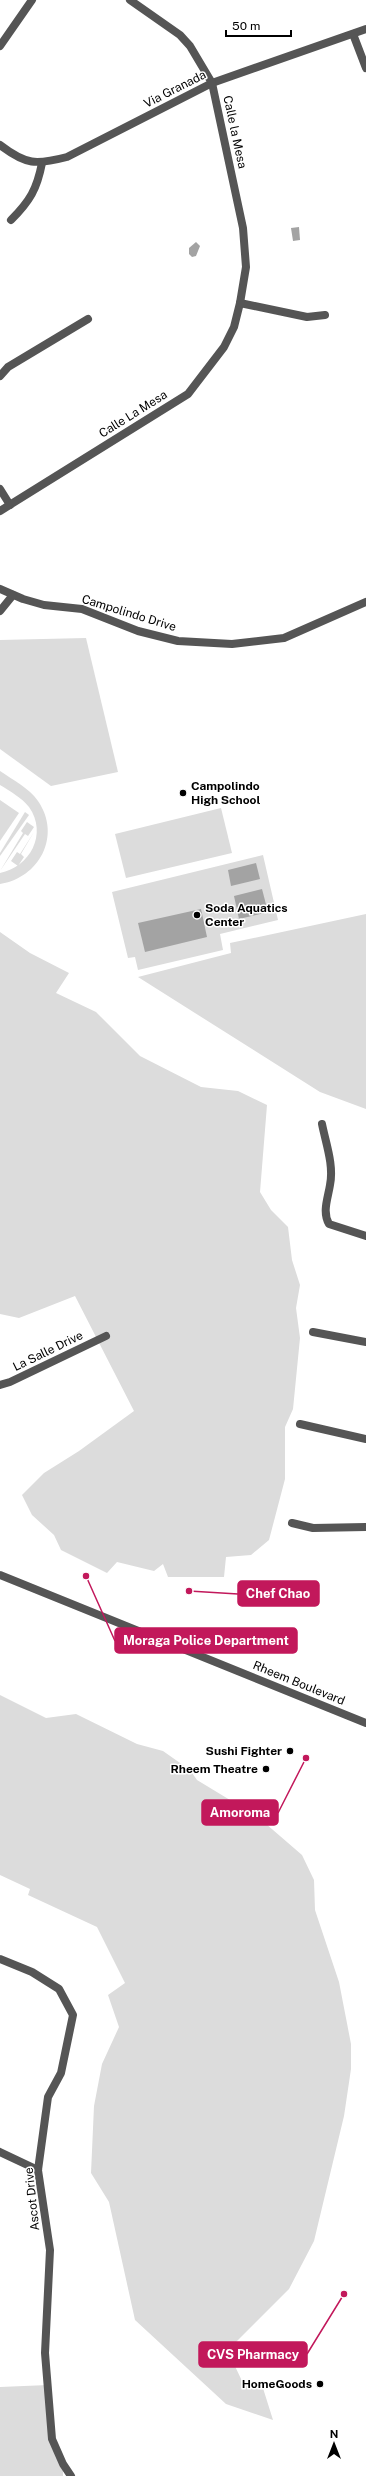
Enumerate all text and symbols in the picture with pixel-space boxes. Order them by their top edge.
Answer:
scale bar [226,12,291,38]
text: 50 m [232,19,260,33]
street label: Via Granada [142,67,208,111]
street label: Calle la Mesa [220,94,250,170]
street label: Calle La Mesa [96,388,170,440]
street label: Campolindo Drive [80,592,178,634]
place label: Campolindo High School [191,779,260,807]
marker: Campolindo High School [178,788,188,798]
place label: Soda Aquatics Center [205,901,288,929]
marker: Soda Aquatics Center [192,910,202,920]
street label: La Salle Drive [11,1328,85,1374]
callout: Chef Chao [238,1581,319,1606]
text: Chef Chao [246,1586,310,1601]
callout: Moraga Police Department [115,1628,297,1653]
text: Moraga Police Department [123,1633,289,1648]
street label: Rheem Boulevard [251,1658,347,1708]
place label: Sushi Fighter [206,1744,282,1758]
marker: Sushi Fighter [285,1746,295,1756]
place label: Rheem Theatre [170,1762,258,1776]
marker: Rheem Theatre [261,1764,271,1774]
callout: Amoroma [202,1800,278,1825]
text: Amoroma [210,1805,270,1820]
street label: Ascot Drive [22,2166,42,2231]
callout: CVS Pharmacy [199,2342,307,2367]
text: CVS Pharmacy [207,2347,300,2362]
place label: HomeGoods [242,2377,312,2391]
marker: HomeGoods [315,2379,325,2389]
north arrow [314,2424,354,2464]
text: N [330,2428,338,2440]

